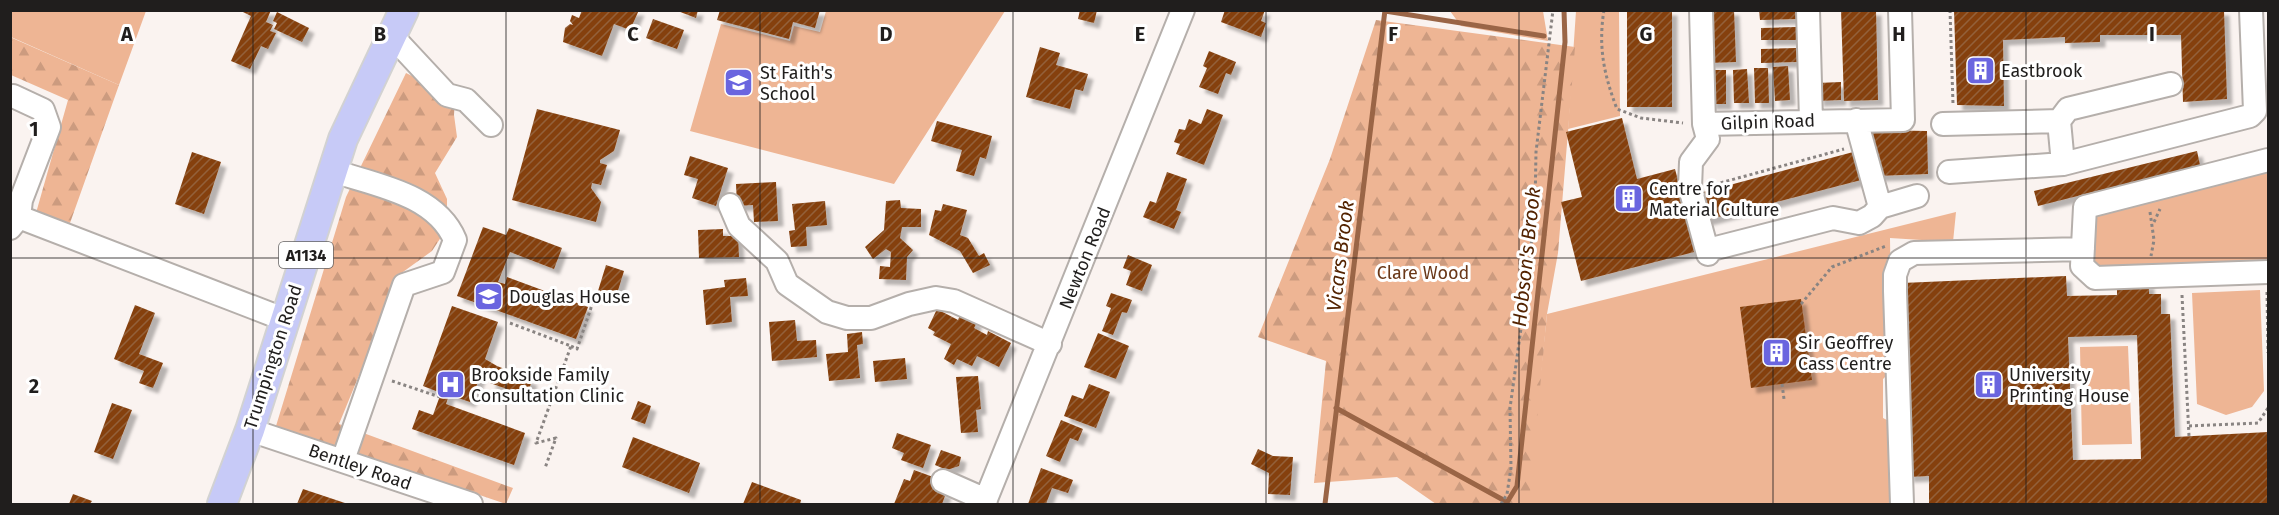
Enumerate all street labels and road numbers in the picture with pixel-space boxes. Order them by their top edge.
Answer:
street label: Gilpin Road [1720,109,1816,135]
street label: Newton Road [1054,204,1116,312]
road number: A1134 [279,242,333,268]
street label: Trumpington Road [239,282,307,432]
street label: Bentley Road [306,439,414,495]

